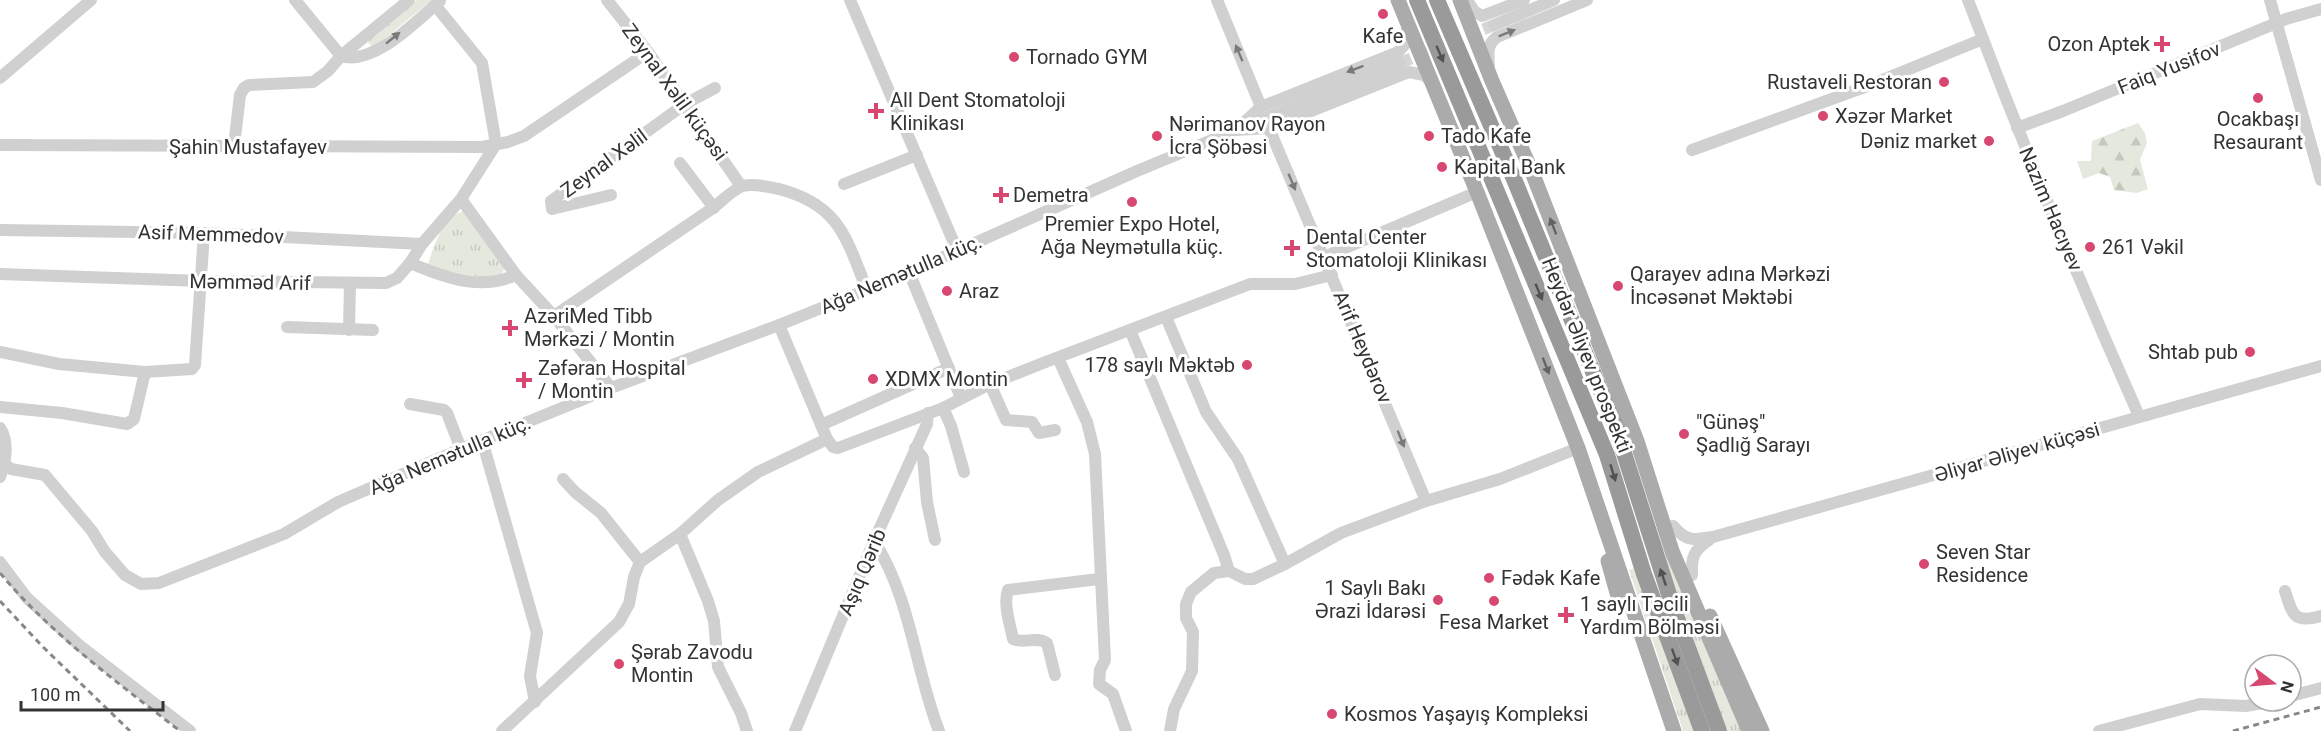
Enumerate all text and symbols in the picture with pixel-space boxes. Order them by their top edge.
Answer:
marker: Kafe [1376,7,1390,21]
street label: Zeynal Xəlil küçəsi [617,19,733,165]
place label: Kafe [1363,24,1403,48]
one-way arrow [1498,28,1516,38]
one-way arrow [385,32,401,45]
place label: Ozon Aptek [2048,32,2151,56]
street label: Faiq Yusifov [2114,36,2224,99]
marker: Ozon Aptek [2155,37,2169,51]
one-way arrow [1234,44,1244,62]
place label: Tornado GYM [1026,45,1148,69]
one-way arrow [1436,45,1445,63]
marker: Tornado GYM [1007,50,1021,64]
one-way arrow [1346,64,1364,74]
place label: Rustaveli Restoran [1767,70,1932,94]
marker: Rustaveli Restoran [1937,75,1951,89]
place label: All Dent Stomatoloji Klinikası [890,88,1066,135]
marker: Ocakbaşı Resaurant [2251,91,2265,105]
marker: All Dent Stomatoloji Klinikası [867,102,885,120]
place label: Xəzər Market [1835,104,1953,128]
place label: Ocakbaşı Resaurant [2213,107,2303,154]
marker: Xəzər Market [1816,109,1830,123]
place label: Nərimanov Rayon İcra Şöbəsi [1169,112,1326,159]
street label: Zeynal Xəlil [556,124,652,202]
place label: Tado Kafe [1441,124,1531,148]
marker: Nərimanov Rayon İcra Şöbəsi [1150,129,1164,143]
marker: Tado Kafe [1422,129,1436,143]
place label: Dəniz market [1860,129,1977,153]
marker: Dəniz market [1982,134,1996,148]
street label: Şahin Mustafayev [169,135,327,159]
street label: Nazim Hacıyev [2014,143,2088,275]
place label: Kapital Bank [1454,155,1566,179]
marker: Kapital Bank [1435,160,1449,174]
one-way arrow [1287,173,1297,191]
place label: Demetra [1013,183,1089,207]
marker: Demetra [994,188,1008,202]
marker: Premier Expo Hotel, Ağa Neymətulla küç. [1125,195,1139,209]
place label: Premier Expo Hotel, Ağa Neymətulla küç. [1041,212,1223,259]
one-way arrow [1548,217,1558,235]
street label: Asif Memmedov [138,219,285,249]
place label: Dental Center Stomatoloji Klinikası [1306,225,1487,272]
street label: Ağa Nemətulla küç. [817,229,985,319]
place label: 261 Vəkil [2102,235,2184,259]
marker: Dental Center Stomatoloji Klinikası [1283,239,1301,257]
marker: 261 Vəkil [2083,240,2097,254]
street label: Heydər Əliyev prospekti [1537,254,1637,456]
place label: Qarayev adına Mərkəzi İncəsənət Məktəbi [1630,262,1830,309]
street label: Məmməd Arif [189,269,311,295]
place label: Araz [959,279,999,303]
marker: Qarayev adına Mərkəzi İncəsənət Məktəbi [1611,279,1625,293]
one-way arrow [1535,283,1544,301]
marker: Araz [940,284,954,298]
street label: Arif Heydərov [1329,287,1398,407]
place label: AzəriMed Tibb Mərkəzi / Montin [524,304,675,351]
marker: AzəriMed Tibb Mərkəzi / Montin [501,319,519,337]
place label: Shtab pub [2148,340,2238,364]
marker: Shtab pub [2243,345,2257,359]
place label: 178 saylı Məktəb [1085,353,1235,377]
place label: Zəfəran Hospital / Montin [538,356,686,403]
one-way arrow [1542,357,1551,375]
marker: 178 saylı Məktəb [1240,358,1254,372]
place label: XDMX Montin [885,367,1008,391]
marker: Zəfəran Hospital / Montin [515,371,533,389]
marker: XDMX Montin [866,372,880,386]
street label: Ağa Nemətulla küç. [366,410,534,500]
place label: "Günəş" Şadlığ Sarayı [1696,410,1810,457]
street label: Əliyar Əliyev küçəsi [1932,417,2102,487]
marker: "Günəş" Şadlığ Sarayı [1677,427,1691,441]
one-way arrow [1396,430,1406,448]
one-way arrow [1608,464,1618,482]
street label: Aşıq Qərib [833,525,891,619]
place label: Seven Star Residence [1936,540,2031,587]
marker: Seven Star Residence [1917,557,1931,571]
place label: Fədək Kafe [1501,566,1600,590]
one-way arrow [1658,568,1668,586]
marker: Fədək Kafe [1482,571,1496,585]
place label: 1 Saylı Bakı Ərazi İdarəsi [1315,576,1426,623]
place label: 1 saylı Təcili Yardım Bölməsi [1580,592,1720,639]
marker: 1 Saylı Bakı Ərazi İdarəsi [1431,593,1445,607]
marker: Fesa Market [1487,594,1501,608]
marker: 1 saylı Təcili Yardım Bölməsi [1557,606,1575,624]
place label: Fesa Market [1439,610,1549,634]
place label: Şərab Zavodu Montin [631,640,753,687]
one-way arrow [1671,648,1680,666]
north arrow [2243,653,2303,713]
marker: Şərab Zavodu Montin [612,657,626,671]
scale bar [21,674,164,712]
text: N [2276,679,2298,695]
text: 100 m [30,684,81,705]
place label: Kosmos Yaşayış Kompleksi [1344,702,1588,726]
marker: Kosmos Yaşayış Kompleksi [1325,707,1339,721]

